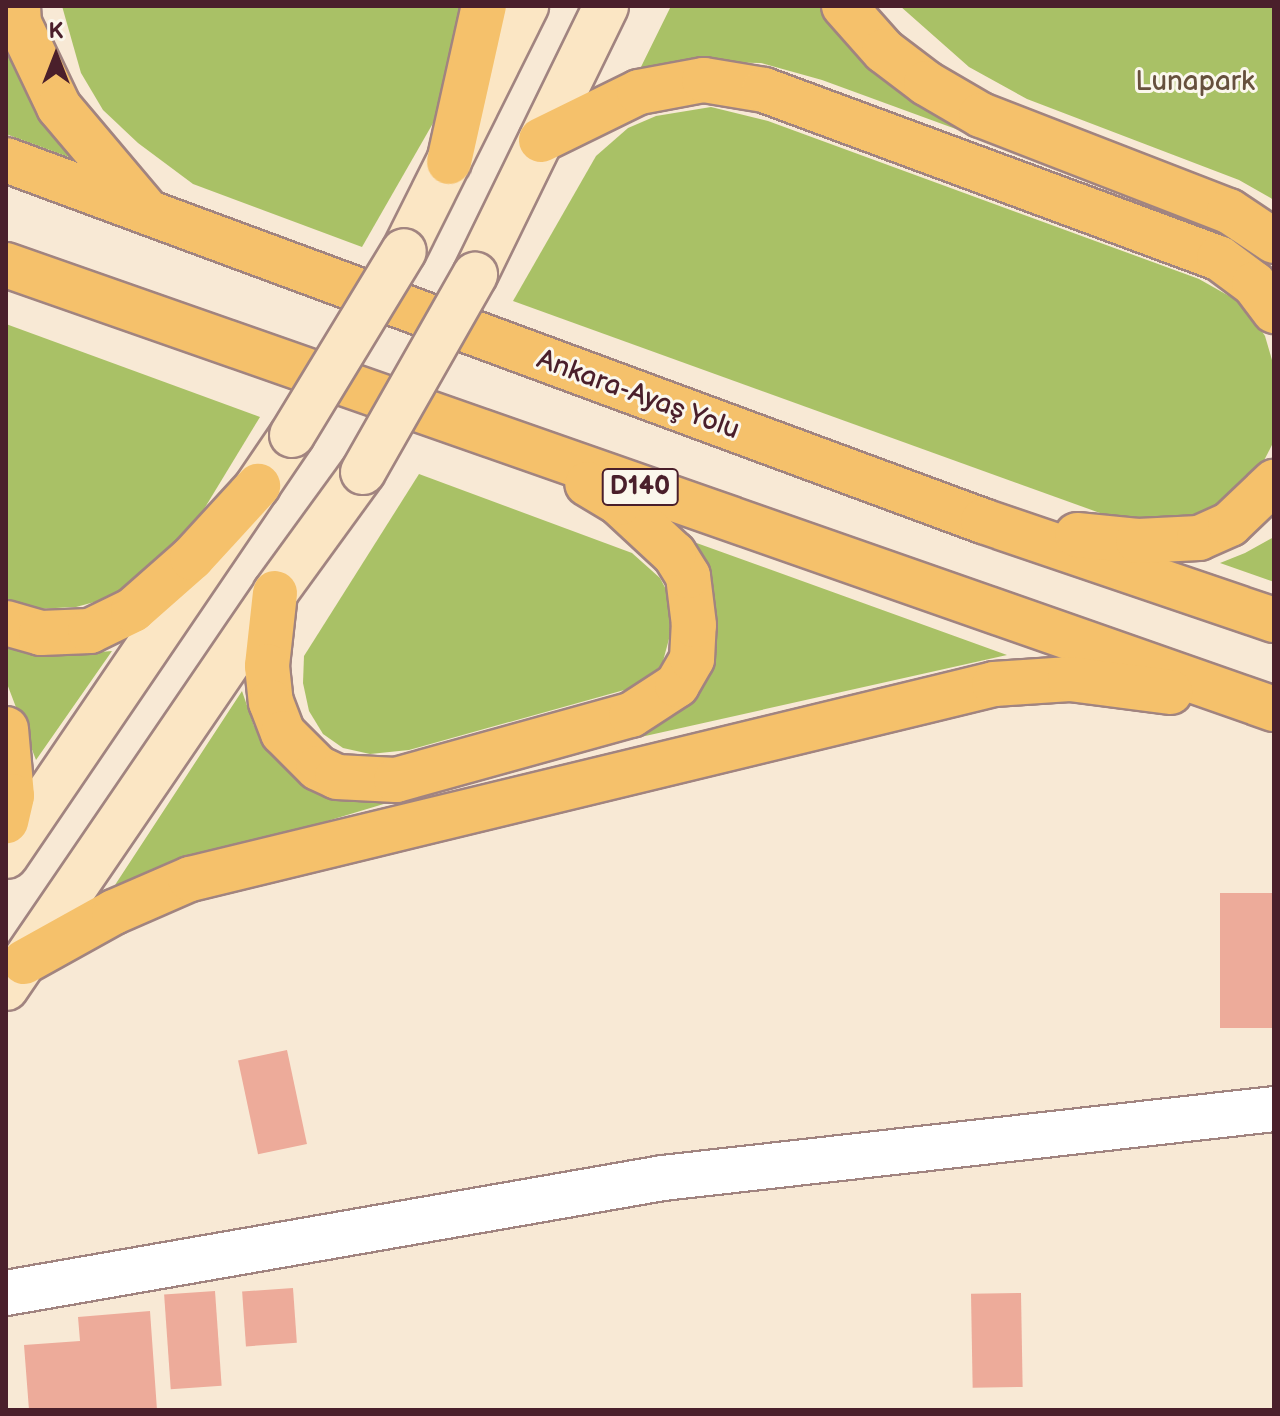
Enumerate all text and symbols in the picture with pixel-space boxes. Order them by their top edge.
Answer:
north arrow [16,16,96,96]
text: K [49,18,63,45]
park label: Lunapark [1135,65,1255,99]
street label: Ankara-Ayaş Yolu [531,342,745,448]
road number: D140 [600,465,680,509]

